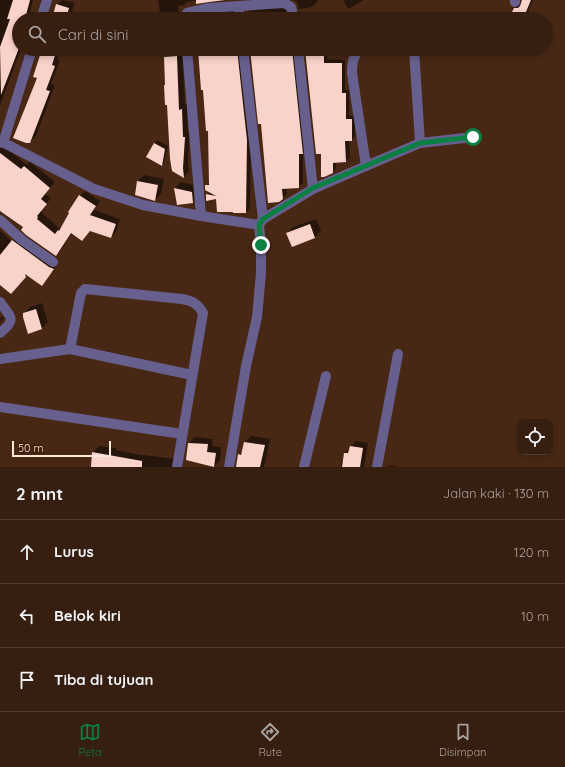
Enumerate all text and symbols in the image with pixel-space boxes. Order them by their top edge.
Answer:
search box [12,12,553,56]
icon: search [26,23,48,45]
text: Cari di sini [58,25,129,44]
route start [464,128,482,146]
route end [252,236,270,254]
map controls [517,419,553,455]
button: locate [517,419,553,455]
scale bar [12,439,111,458]
text: 50 m [18,441,44,455]
text: 2 mnt [16,483,63,504]
text: Jalan kaki · 130 m [443,485,549,501]
icon: ahead [16,541,38,563]
text: Lurus [54,542,94,561]
text: 120 m [514,544,549,560]
icon: left [16,605,38,627]
text: Belok kiri [54,606,121,625]
text: 10 m [521,608,549,624]
icon: arrive [16,669,38,691]
text: Tiba di tujuan [54,670,153,689]
tab: Peta [79,721,102,759]
tab: Rute [259,721,282,759]
tab: Disimpan [439,721,486,759]

